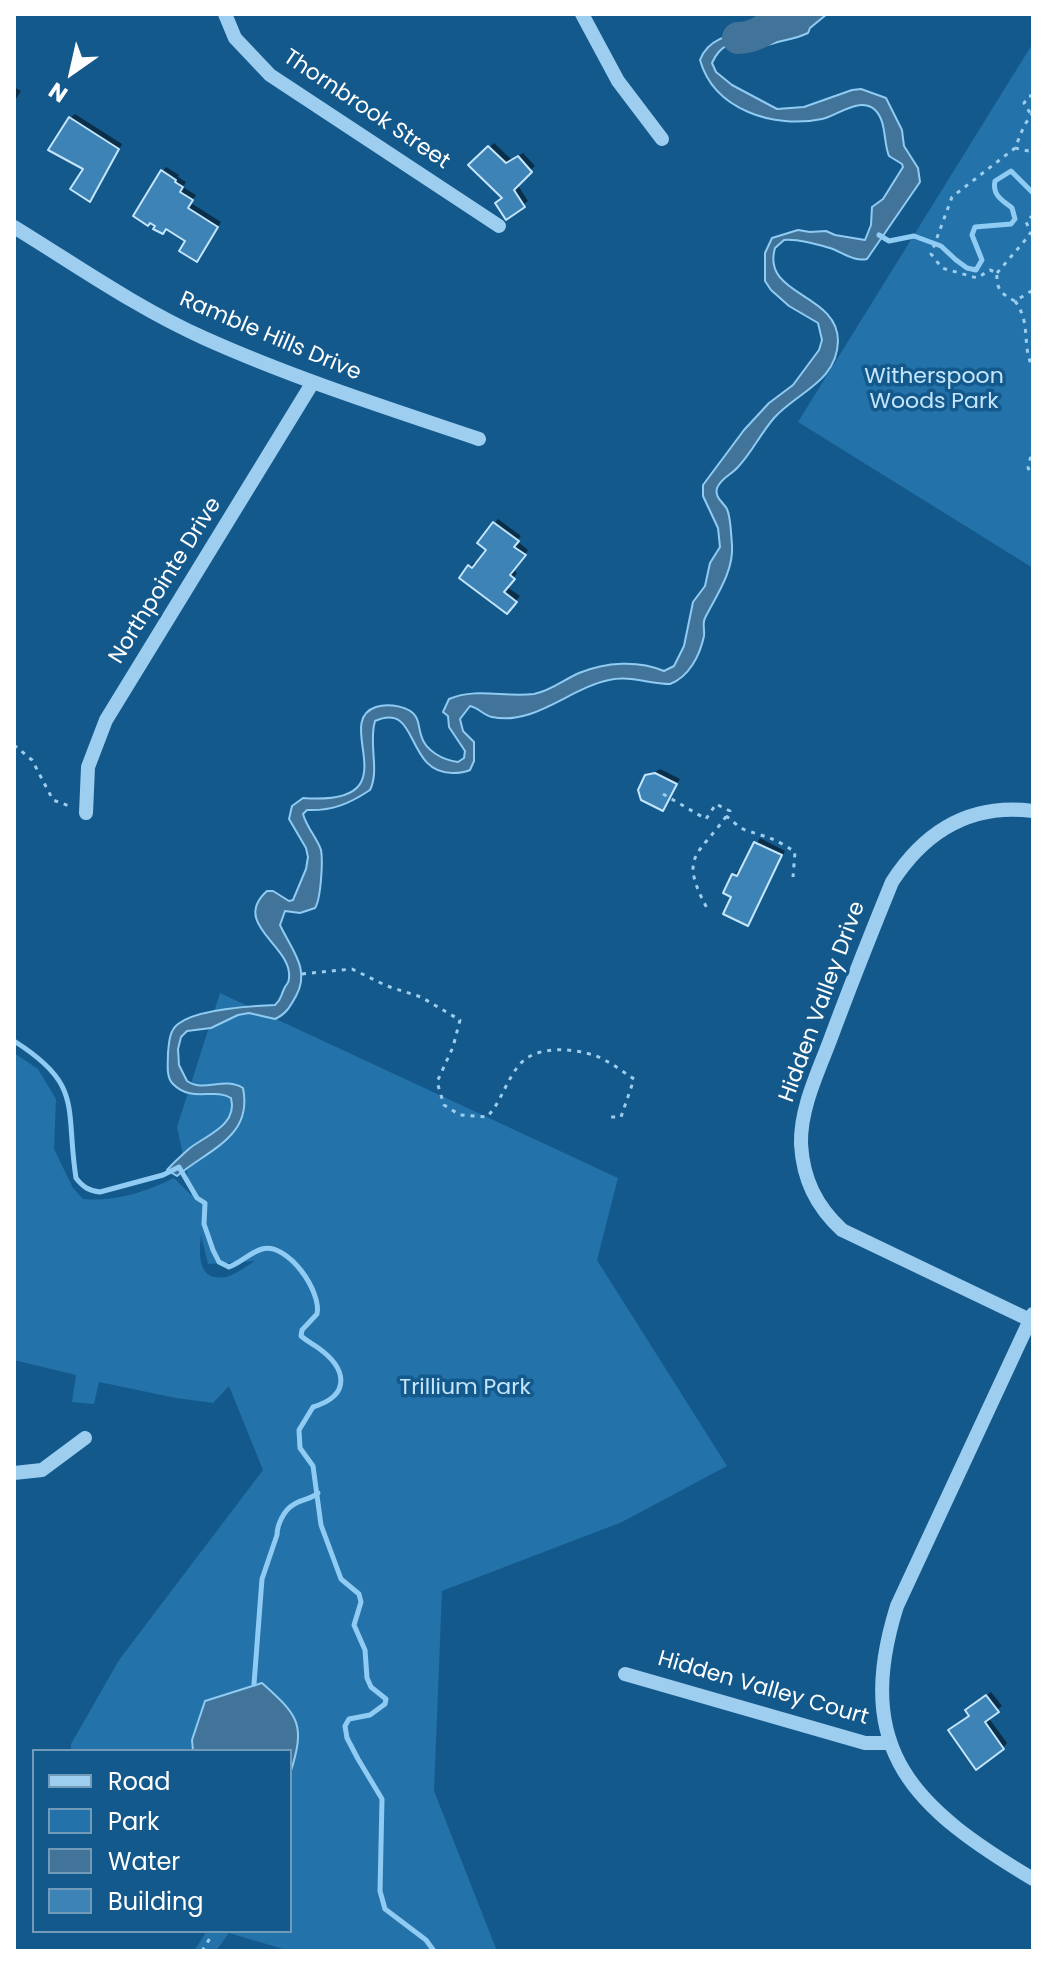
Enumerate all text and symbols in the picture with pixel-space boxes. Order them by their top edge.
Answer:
north arrow [32,32,112,112]
street label: Thornbrook Street [278,44,454,176]
text: N [43,75,74,110]
street label: Ramble Hills Drive [175,287,365,387]
park label: Witherspoon Woods Park [864,364,1004,416]
street label: Northpointe Drive [104,493,228,669]
street label: Hidden Valley Drive [774,898,872,1106]
park label: Trillium Park [399,1375,531,1401]
street label: Hidden Valley Court [655,1646,871,1732]
legend [32,1749,292,1933]
text: Road [108,1765,170,1798]
text: Park [108,1805,159,1838]
text: Water [108,1845,180,1878]
text: Building [108,1885,204,1918]

